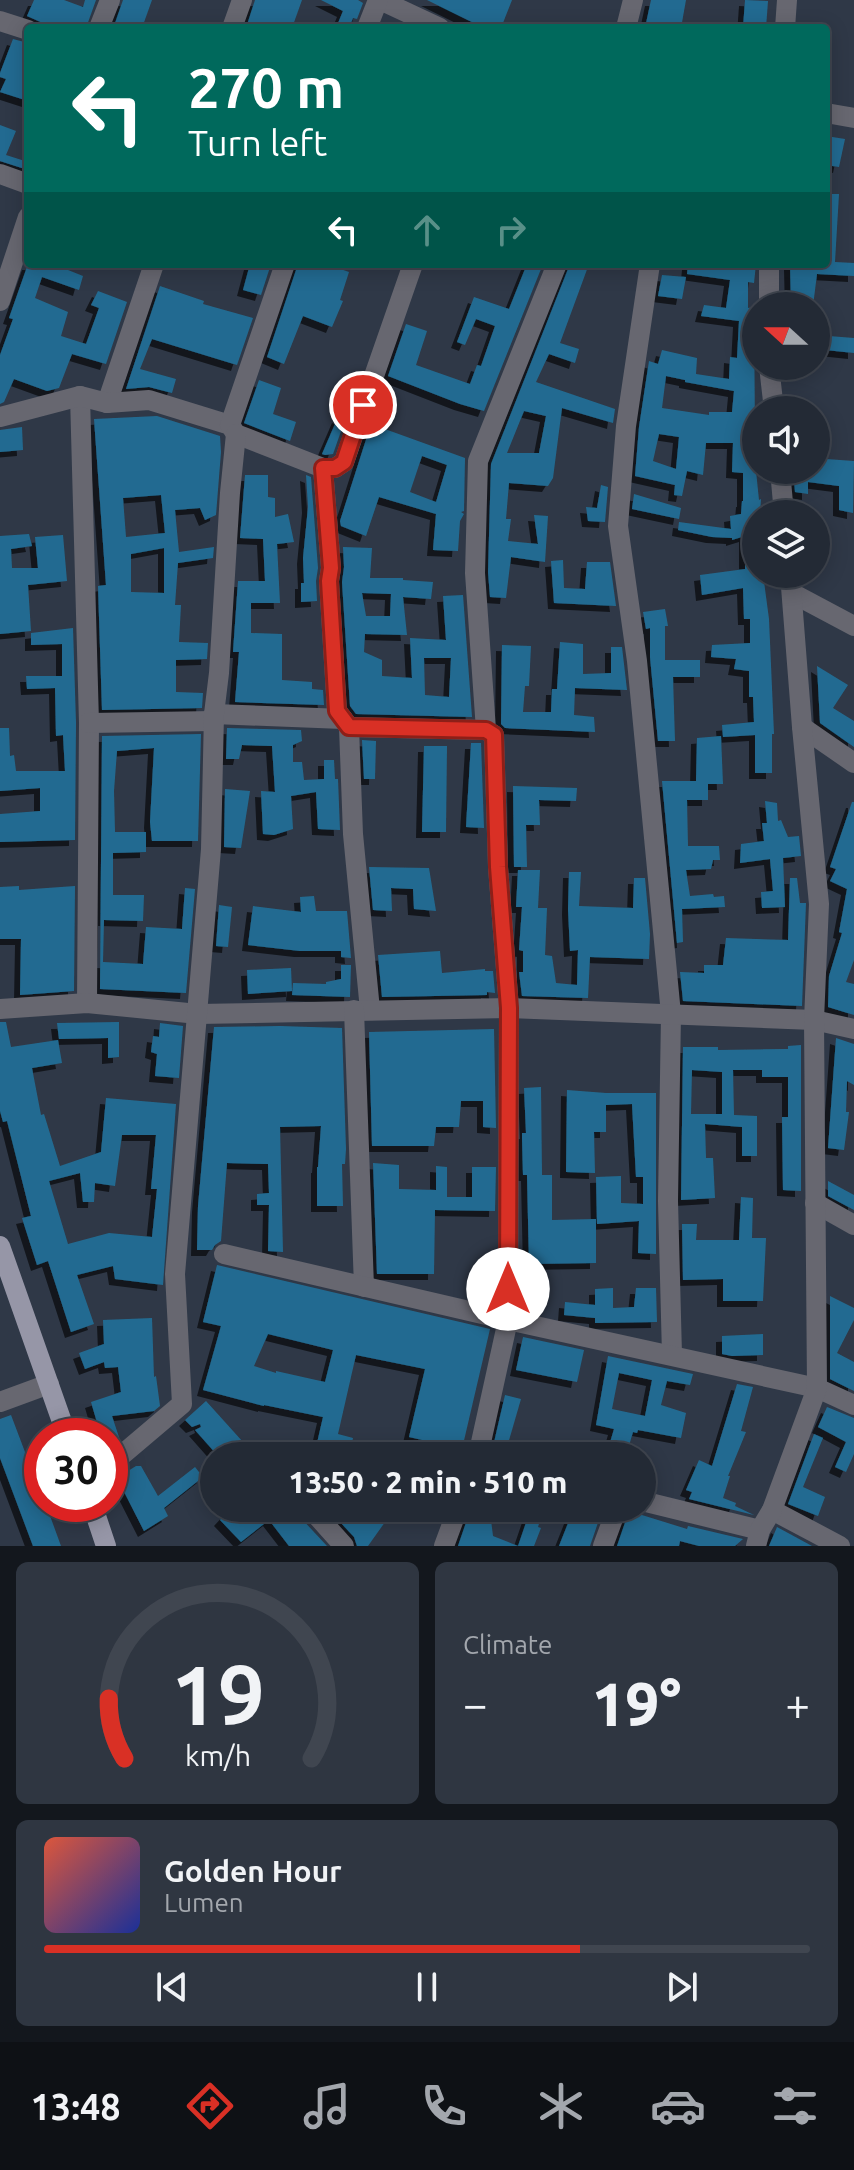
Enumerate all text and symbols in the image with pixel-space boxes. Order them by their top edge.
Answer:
icon: left [56,56,160,160]
text: 270 m [188,56,344,119]
text: Turn left [188,122,327,163]
icon: left [321,208,365,252]
icon: ahead [405,208,449,252]
icon: right [489,208,533,252]
north arrow [742,292,830,380]
map controls [742,292,830,588]
pin [329,371,397,439]
icon: arrive [341,383,385,427]
button: sound [742,396,830,484]
button: layers [742,500,830,588]
position arrow [466,1247,550,1331]
speed limit sign: 30 [24,1418,128,1522]
text: 13:50 · 2 min · 510 m [289,1465,567,1499]
text: Climate [463,1630,552,1659]
text: 19 [171,1647,264,1741]
text: 19° [592,1670,681,1737]
text: − [463,1679,488,1728]
text: + [785,1679,810,1728]
text: km/h [185,1739,251,1771]
text: Golden Hour [164,1854,342,1888]
text: Lumen [164,1888,244,1917]
icon: previous [150,1965,194,2009]
icon: pause [405,1965,449,2009]
icon: next [660,1965,704,2009]
icon: directions [182,2078,238,2134]
icon: music [299,2078,355,2134]
icon: phone [416,2078,472,2134]
icon: climate [533,2078,589,2134]
icon: car [650,2078,706,2134]
icon: filters [767,2078,823,2134]
text: 13:48 [31,2086,121,2127]

